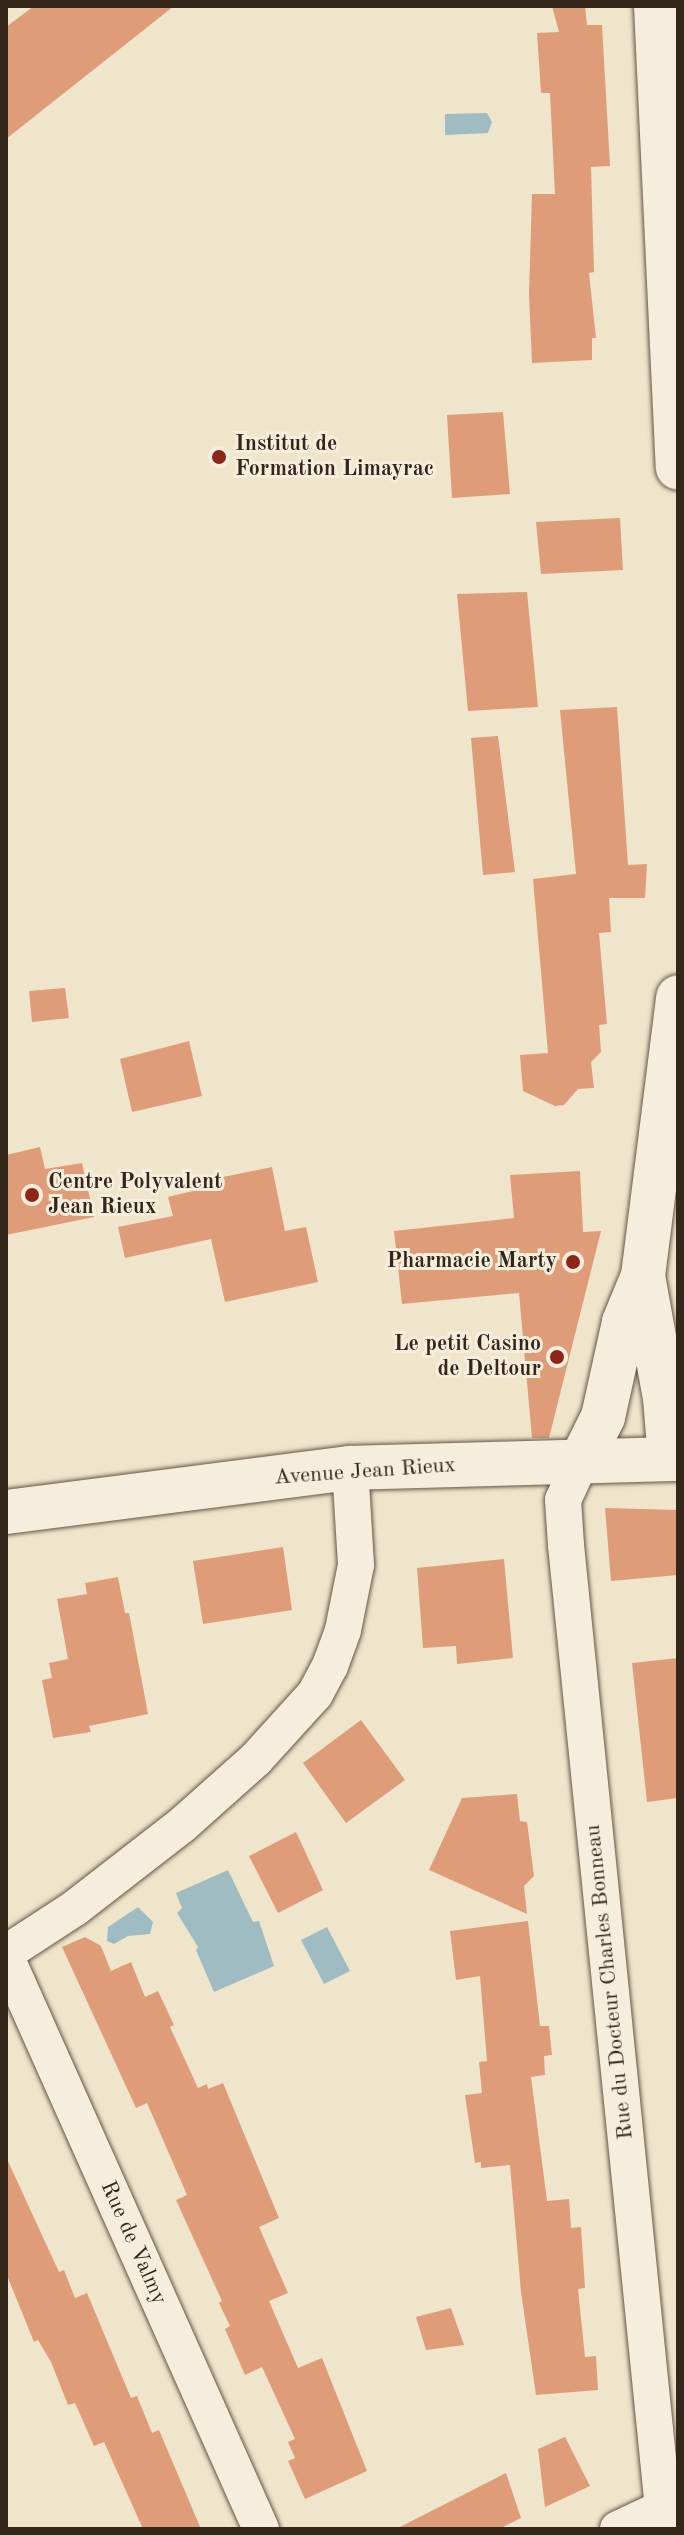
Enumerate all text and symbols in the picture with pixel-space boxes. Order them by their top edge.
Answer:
place label: Institut de Formation Limayrac [235,431,434,482]
marker: Institut de Formation Limayrac [210,448,228,466]
place label: Centre Polyvalent Jean Rieux [48,1169,222,1220]
marker: Centre Polyvalent Jean Rieux [23,1186,41,1204]
place label: Pharmacie Marty [387,1249,557,1275]
marker: Pharmacie Marty [564,1253,582,1271]
place label: Le petit Casino de Deltour [394,1331,541,1382]
marker: Le petit Casino de Deltour [548,1348,566,1366]
street label: Avenue Jean Rieux [273,1452,457,1492]
street label: Rue du Docteur Charles Bonneau [580,1823,640,2141]
street label: Rue de Valmy [94,2177,172,2309]

